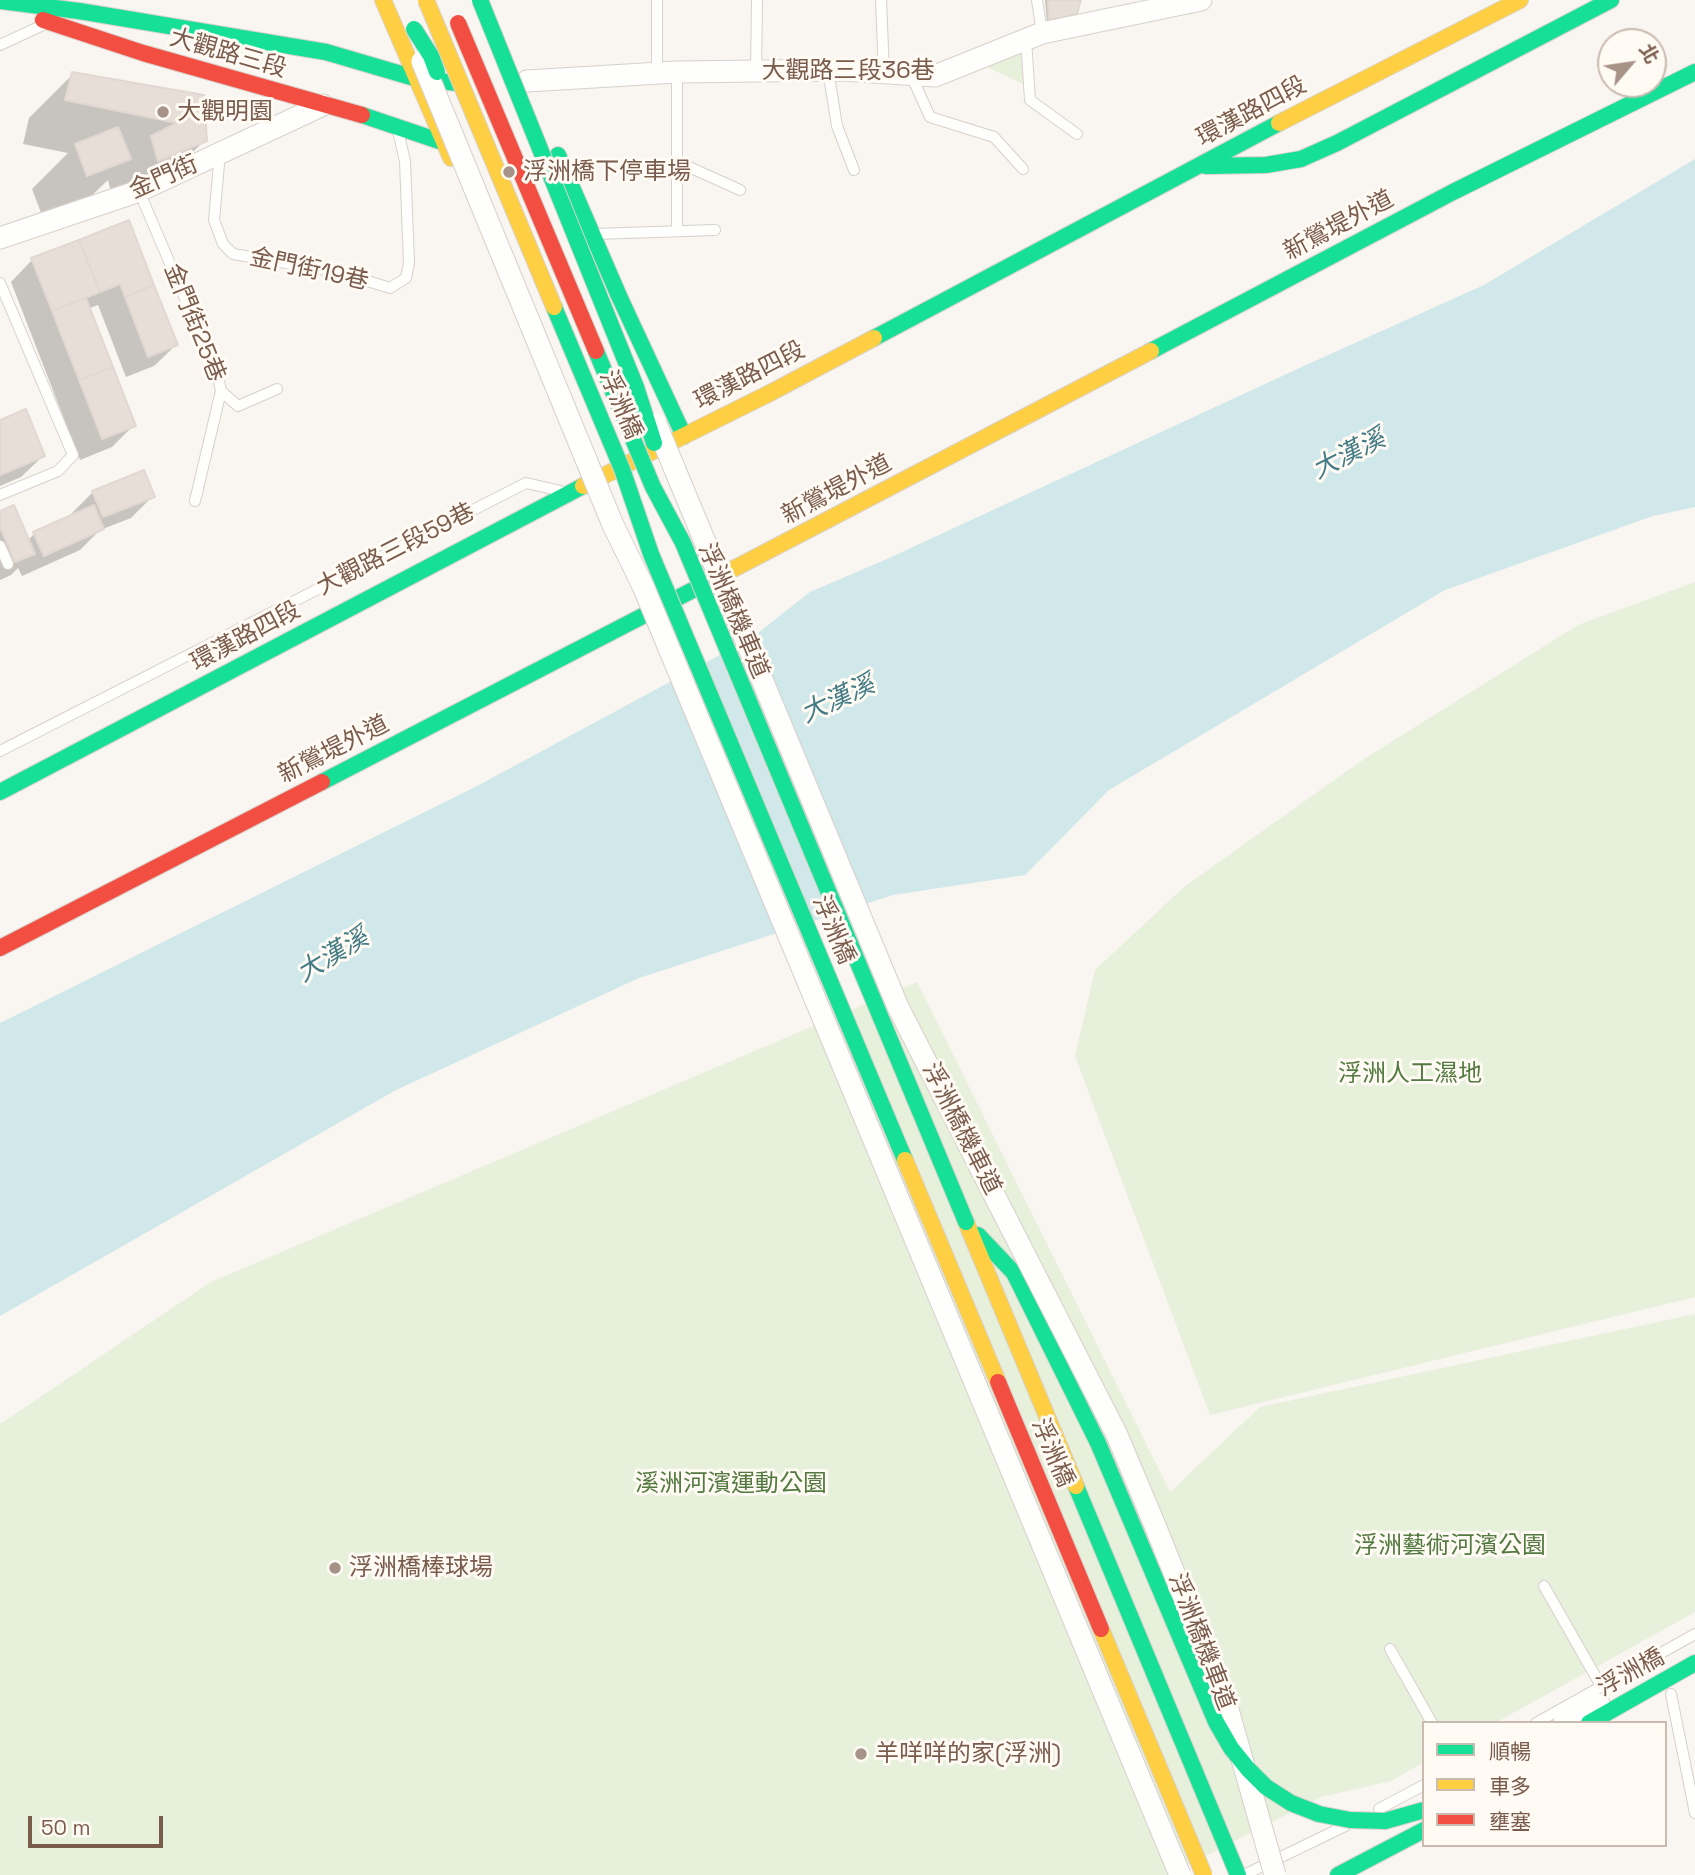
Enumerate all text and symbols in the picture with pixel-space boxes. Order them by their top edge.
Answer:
street label: 大觀路三段 [166,24,290,84]
north arrow [1597,28,1667,98]
text: 北 [1634,39,1665,68]
street label: 大觀路三段36巷 [761,57,935,85]
street label: 環漢路四段 [1192,71,1312,153]
place label: 大觀明園 [177,98,273,126]
marker: 大觀明園 [155,104,171,120]
street label: 金門街 [125,150,203,206]
place label: 浮洲橋下停車場 [523,158,691,186]
marker: 浮洲橋下停車場 [501,164,517,180]
street label: 新鶯堤外道 [1279,185,1399,267]
street label: 金門街19巷 [247,243,371,297]
street label: 金門街25巷 [157,260,231,386]
street label: 環漢路四段 [690,336,810,416]
street label: 浮洲橋 [593,366,647,444]
water label: 大漢溪 [1307,423,1391,487]
street label: 新鶯堤外道 [777,449,897,531]
street label: 大觀路三段59巷 [312,498,480,602]
street label: 浮洲橋機車道 [692,539,774,683]
street label: 環漢路四段 [186,596,306,678]
water label: 大漢溪 [796,669,880,731]
street label: 新鶯堤外道 [274,710,394,790]
street label: 浮洲橋 [806,891,860,969]
water label: 大漢溪 [292,923,374,989]
street label: 浮洲橋機車道 [915,1058,1007,1200]
park label: 浮洲人工濕地 [1338,1060,1482,1088]
street label: 浮洲橋 [1025,1414,1079,1492]
park label: 溪洲河濱運動公園 [635,1470,827,1498]
park label: 浮洲藝術河濱公園 [1354,1532,1546,1560]
place label: 浮洲橋棒球場 [349,1554,493,1582]
marker: 浮洲橋棒球場 [327,1560,343,1576]
street label: 浮洲橋機車道 [1162,1570,1240,1714]
street label: 浮洲橋 [1593,1643,1669,1703]
legend [1422,1721,1667,1847]
text: 順暢 [1489,1738,1531,1765]
place label: 羊咩咩的家(浮洲) [875,1740,1061,1768]
marker: 羊咩咩的家(浮洲) [853,1746,869,1762]
text: 車多 [1489,1773,1531,1800]
scale bar [32,1801,166,1845]
text: 壅塞 [1489,1808,1531,1835]
text: 50 m [41,1814,91,1841]

